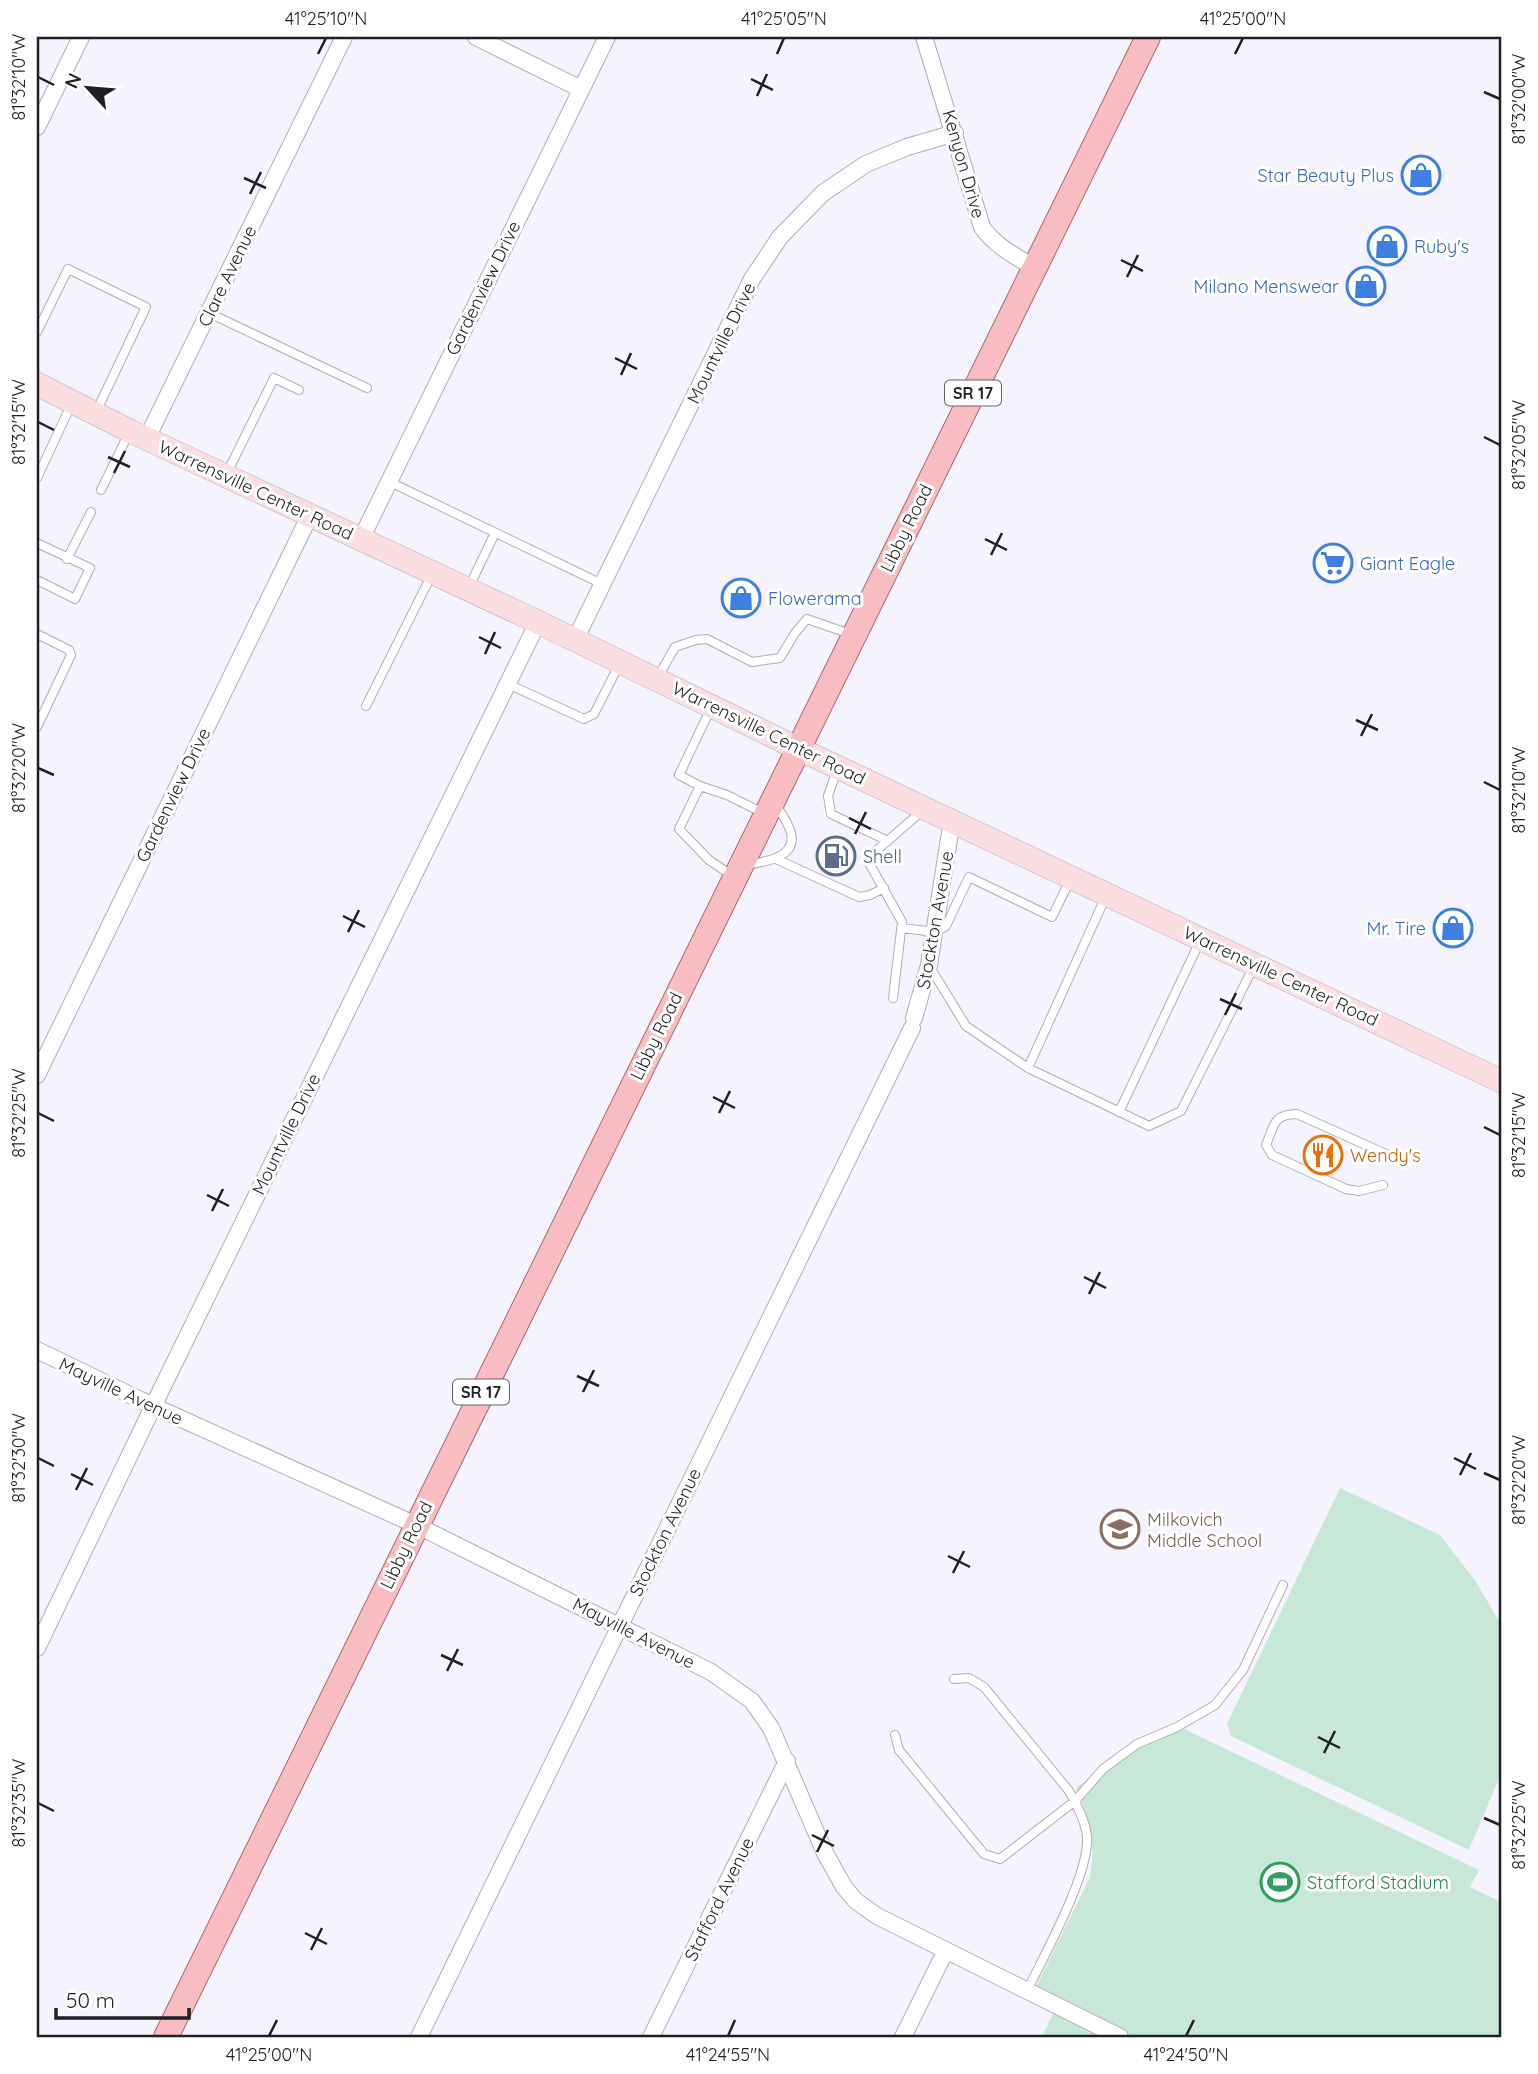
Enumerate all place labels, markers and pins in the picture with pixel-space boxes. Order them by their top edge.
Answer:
shop icon: Star Beauty Plus [1400,154,1442,196]
place label: Star Beauty Plus [1257,164,1394,187]
shop icon: Ruby's [1366,225,1408,267]
place label: Ruby's [1414,235,1469,258]
shop icon: Milano Menswear [1345,265,1387,307]
place label: Milano Menswear [1194,275,1339,298]
supermarket icon: Giant Eagle [1312,542,1354,584]
place label: Giant Eagle [1360,552,1455,575]
shop icon: Flowerama [720,577,762,619]
place label: Flowerama [768,587,862,610]
fuel station icon: Shell [815,835,857,877]
place label: Shell [863,845,902,868]
shop icon: Mr. Tire [1432,907,1474,949]
place label: Mr. Tire [1366,917,1426,940]
restaurant icon: Wendy's [1302,1134,1344,1176]
place label: Wendy's [1350,1144,1421,1167]
school or university icon: Milkovich Middle School [1099,1508,1141,1550]
place label: Milkovich Middle School [1147,1508,1262,1552]
sports icon: Stafford Stadium [1259,1861,1301,1903]
place label: Stafford Stadium [1307,1871,1449,1894]

